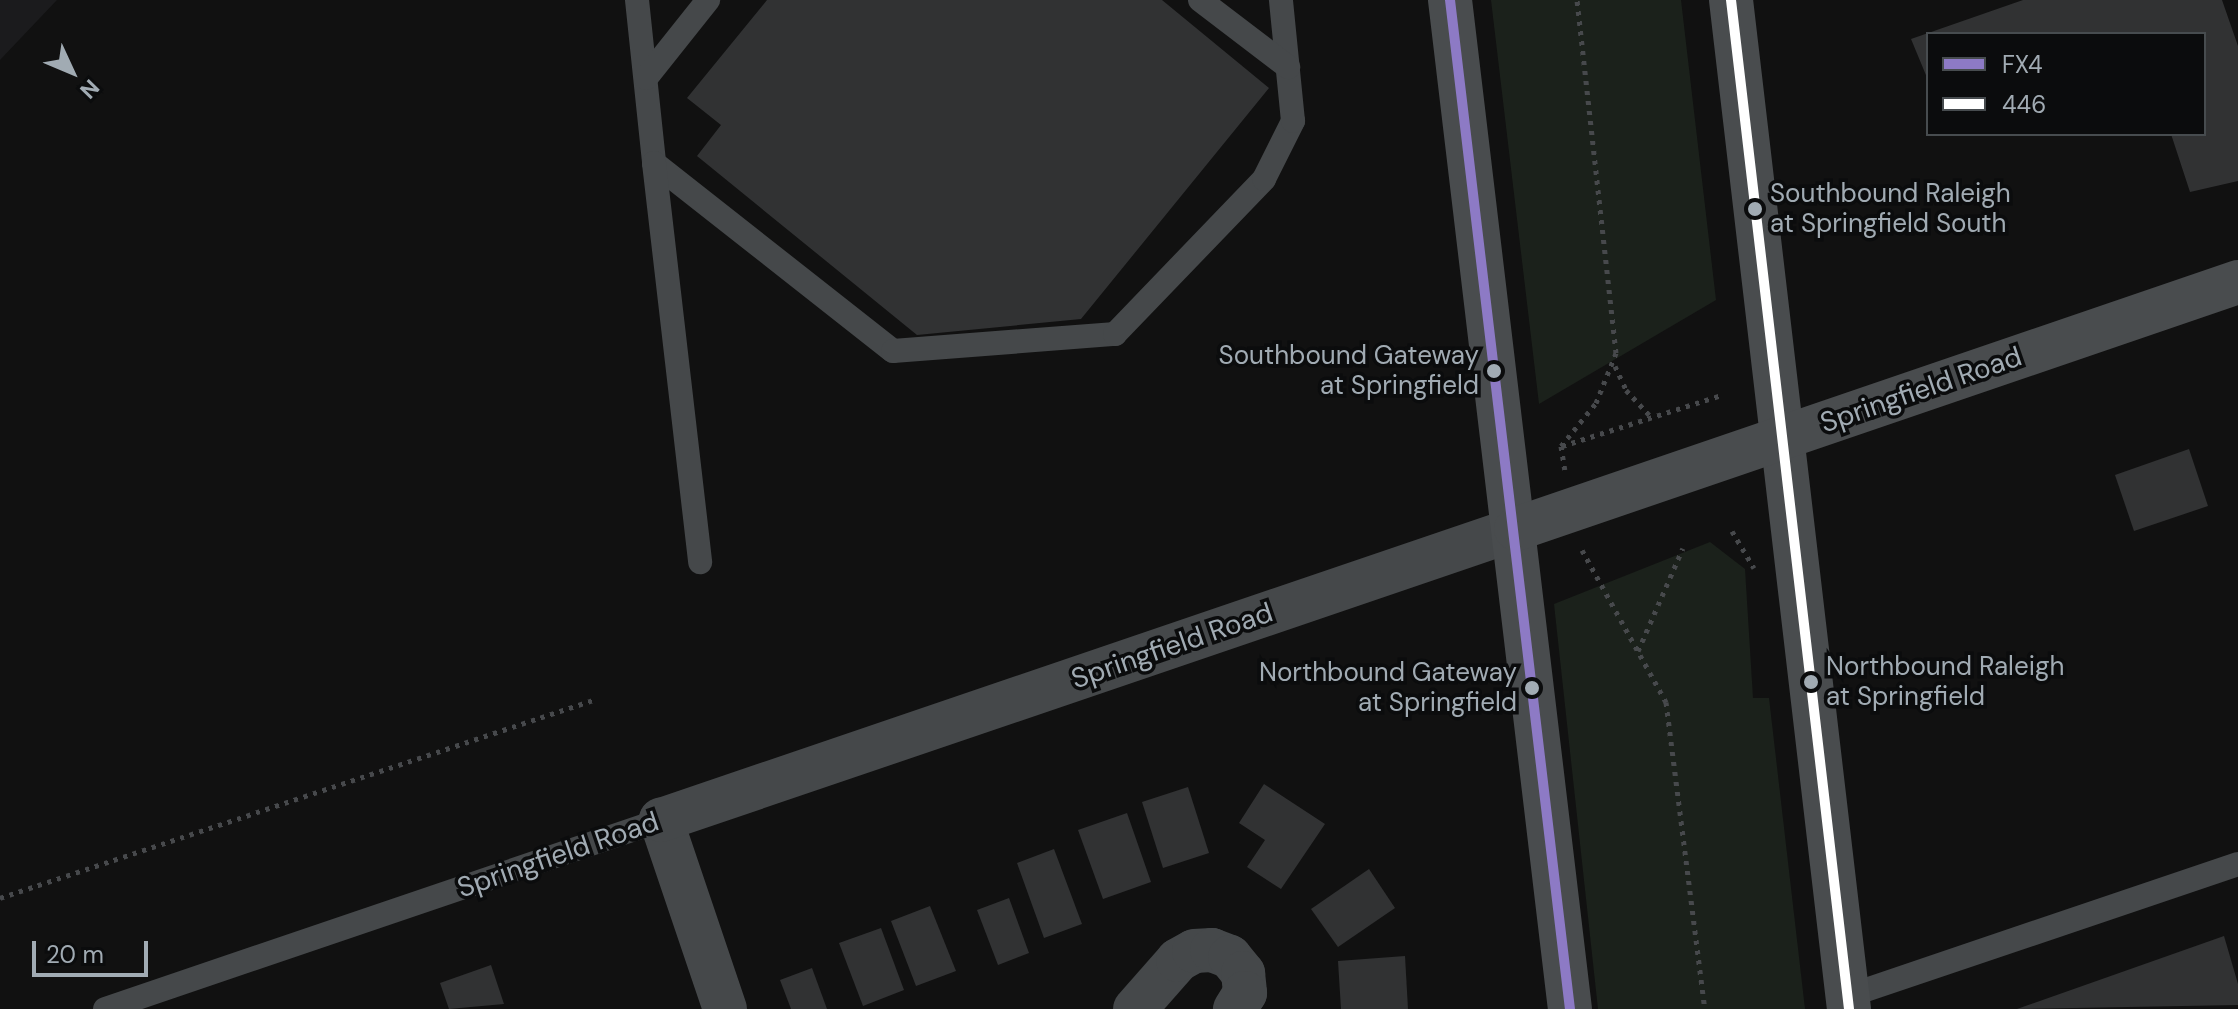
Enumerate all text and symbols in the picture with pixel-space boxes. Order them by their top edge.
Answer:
north arrow [32,32,112,112]
legend [1926,32,2206,136]
text: FX4 [2002,49,2043,80]
text: N [74,73,106,105]
text: 446 [2002,89,2046,120]
place label: Southbound Raleigh at Springfield South [1770,178,2011,240]
marker: Southbound Raleigh at Springfield South [1747,201,1763,217]
place label: Southbound Gateway at Springfield [1219,340,1479,402]
street label: Springfield Road [1816,340,2026,440]
marker: Southbound Gateway at Springfield [1486,363,1502,379]
street label: Springfield Road [1067,596,1277,696]
place label: Northbound Raleigh at Springfield [1826,651,2064,712]
place label: Northbound Gateway at Springfield [1259,657,1517,718]
marker: Northbound Raleigh at Springfield [1803,674,1819,690]
marker: Northbound Gateway at Springfield [1524,680,1540,696]
street label: Springfield Road [453,805,663,905]
scale bar [36,925,152,975]
text: 20 m [46,939,104,970]

